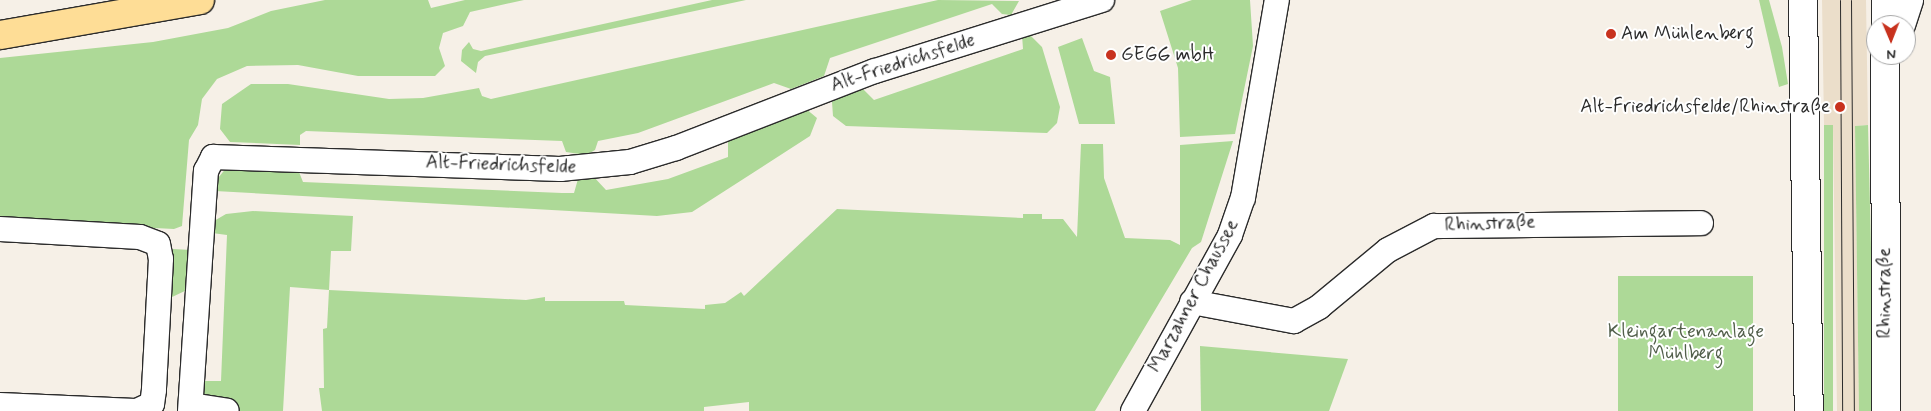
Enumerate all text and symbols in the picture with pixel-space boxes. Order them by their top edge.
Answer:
north arrow [1866,15,1916,65]
place label: Am Mühlenberg [1621,23,1753,45]
marker: Am Mühlenberg [1605,28,1617,40]
street label: Alt-Friedrichsfelde [828,29,978,97]
place label: GEGG mbH [1121,44,1214,66]
text: N [1886,45,1896,63]
marker: GEGG mbH [1105,49,1117,61]
place label: Alt-Friedrichsfelde/Rhinstraße [1580,96,1830,118]
marker: Alt-Friedrichsfelde/Rhinstraße [1834,101,1846,113]
street label: Alt-Friedrichsfelde [425,151,577,179]
street label: Rhinstraße [1444,211,1536,237]
street label: Marzahner Chaussee [1144,215,1244,377]
street label: Rhinstraße [1874,248,1896,338]
park label: Kleingartenanlage Mühlberg [1608,321,1764,365]

